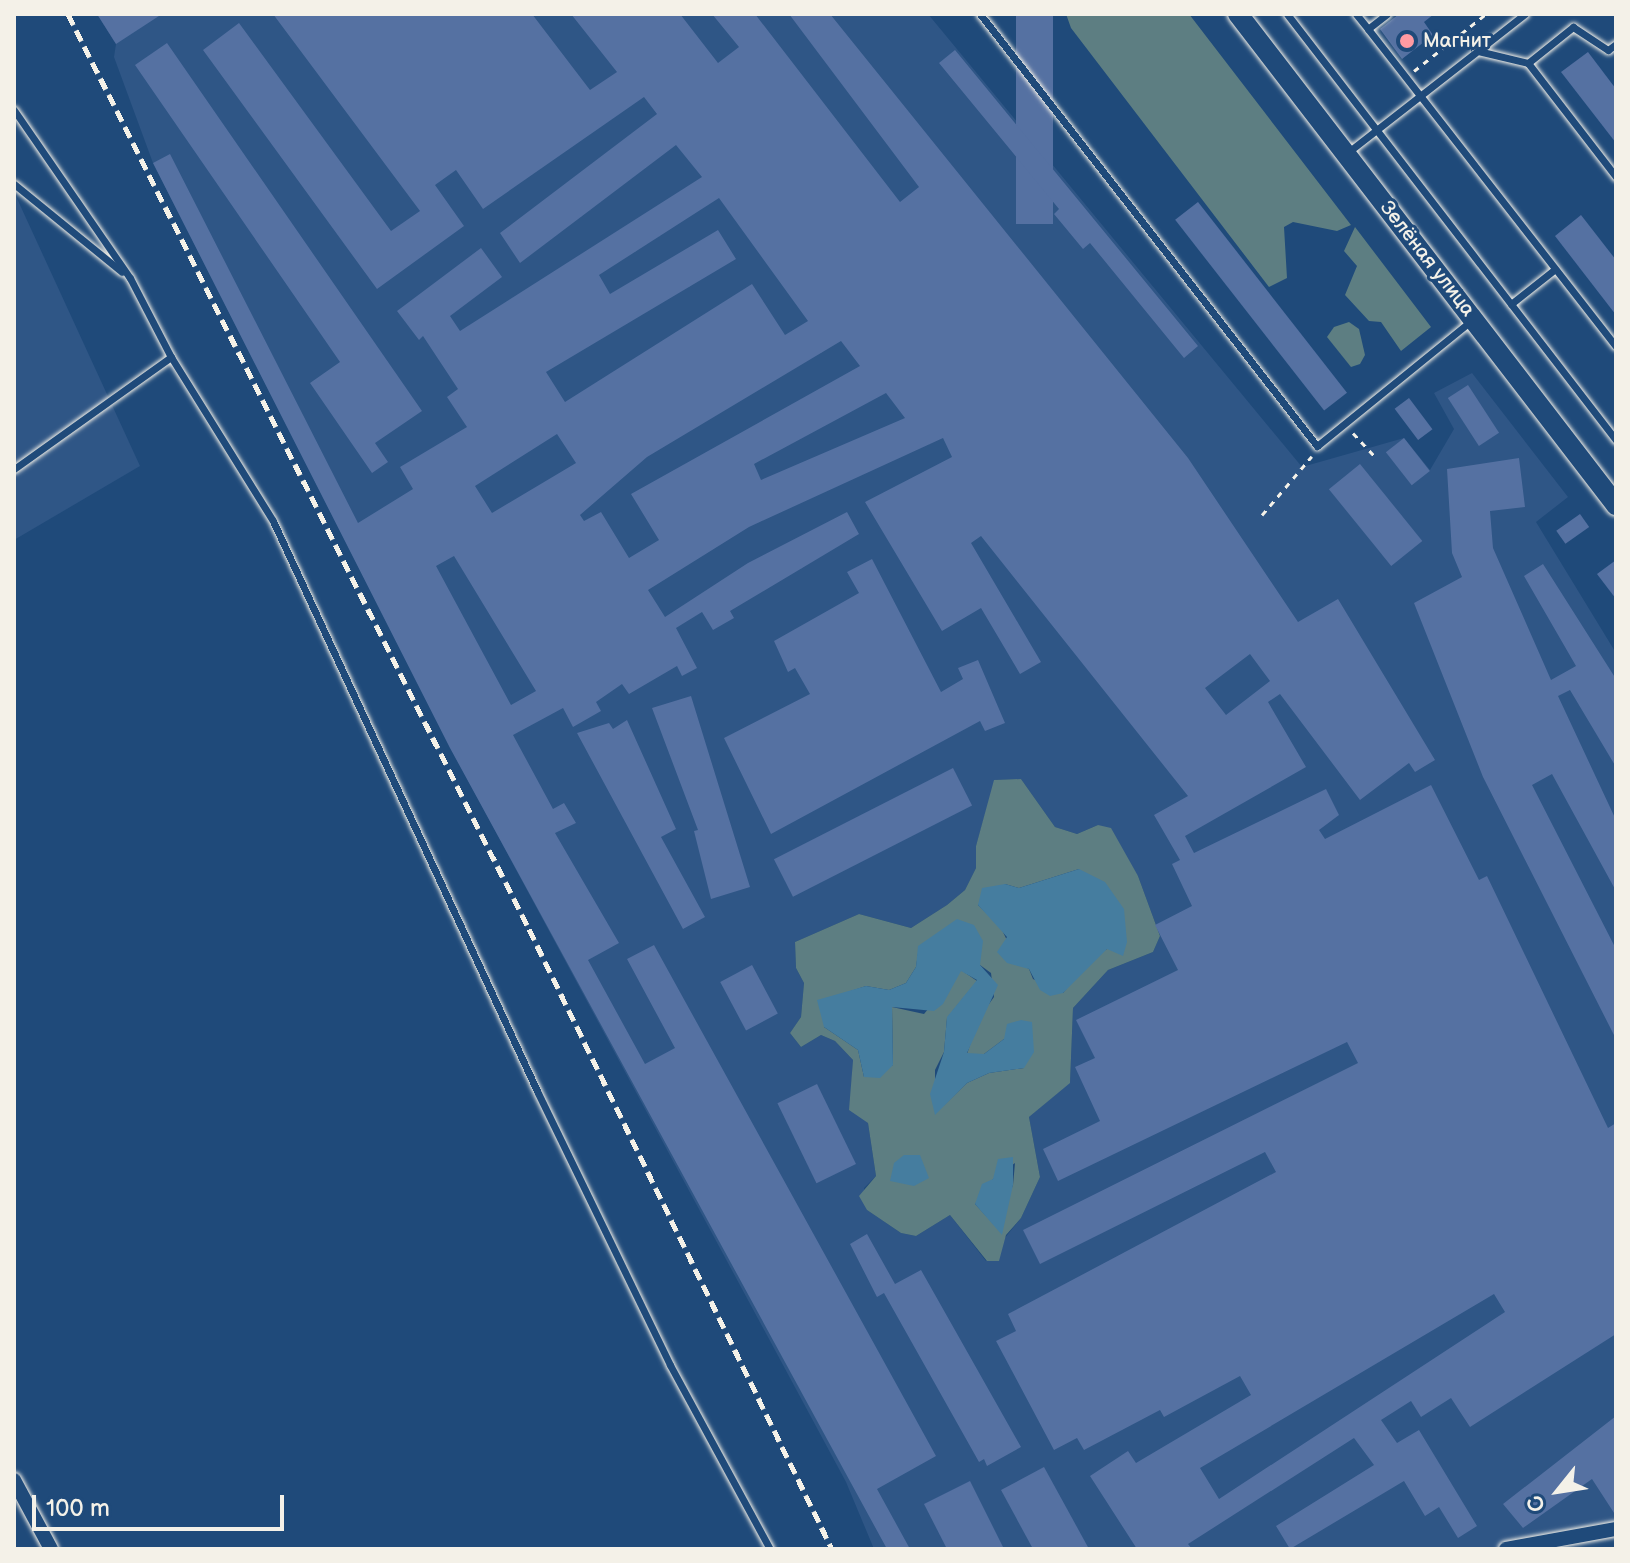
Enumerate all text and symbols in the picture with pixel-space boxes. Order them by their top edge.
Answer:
place label: Магнит [1423,29,1491,53]
marker: Магнит [1398,32,1416,50]
street label: Зелёная улица [1374,196,1480,322]
north arrow [1518,1451,1598,1531]
scale bar [36,1479,288,1529]
text: С [1521,1490,1552,1517]
text: 100 m [46,1494,110,1523]

